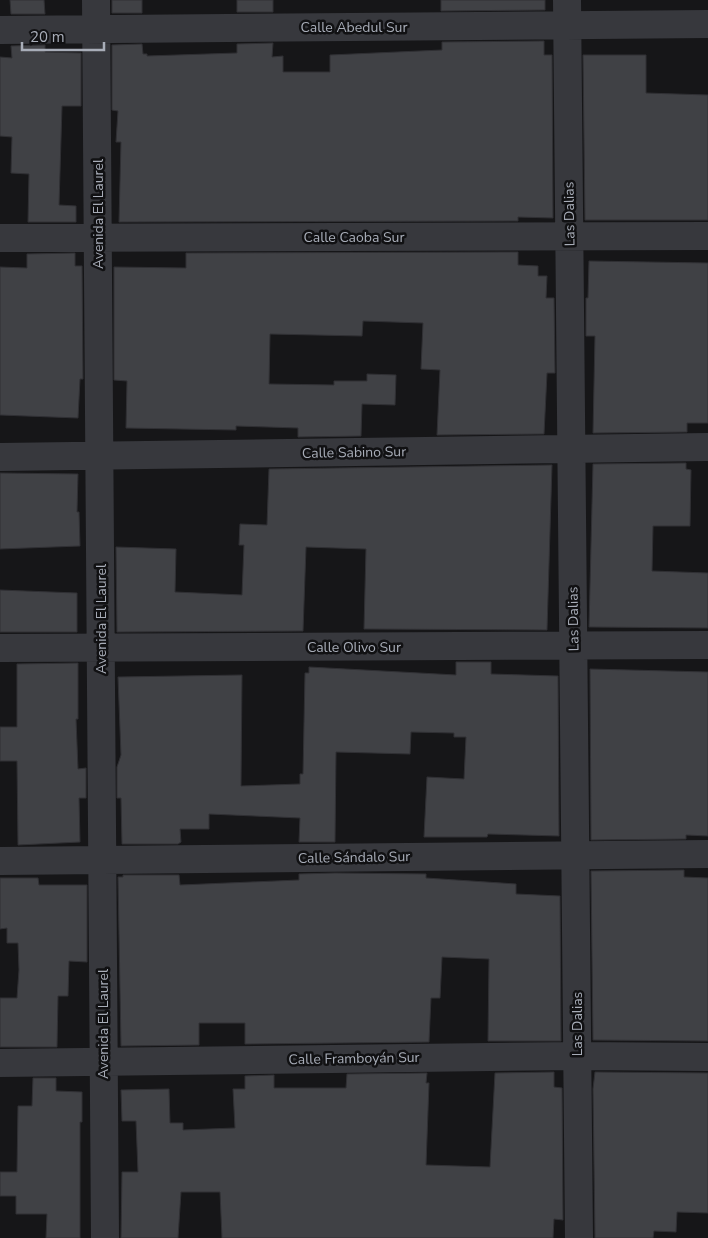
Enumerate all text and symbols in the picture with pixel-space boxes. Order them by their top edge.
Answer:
street label: Calle Abedul Sur [301,18,407,37]
scale bar [22,20,105,52]
text: 20 m [30,27,65,47]
street label: Avenida El Laurel [89,158,108,269]
street label: Las Dalias [559,181,580,247]
street label: Calle Caoba Sur [304,228,404,247]
street label: Calle Sabino Sur [302,442,406,463]
street label: Avenida El Laurel [92,563,111,674]
street label: Las Dalias [563,586,584,652]
street label: Calle Olivo Sur [307,638,401,657]
street label: Calle Sándalo Sur [298,847,410,868]
street label: Avenida El Laurel [94,968,113,1079]
street label: Las Dalias [568,991,587,1056]
street label: Calle Framboyán Sur [288,1048,420,1069]

